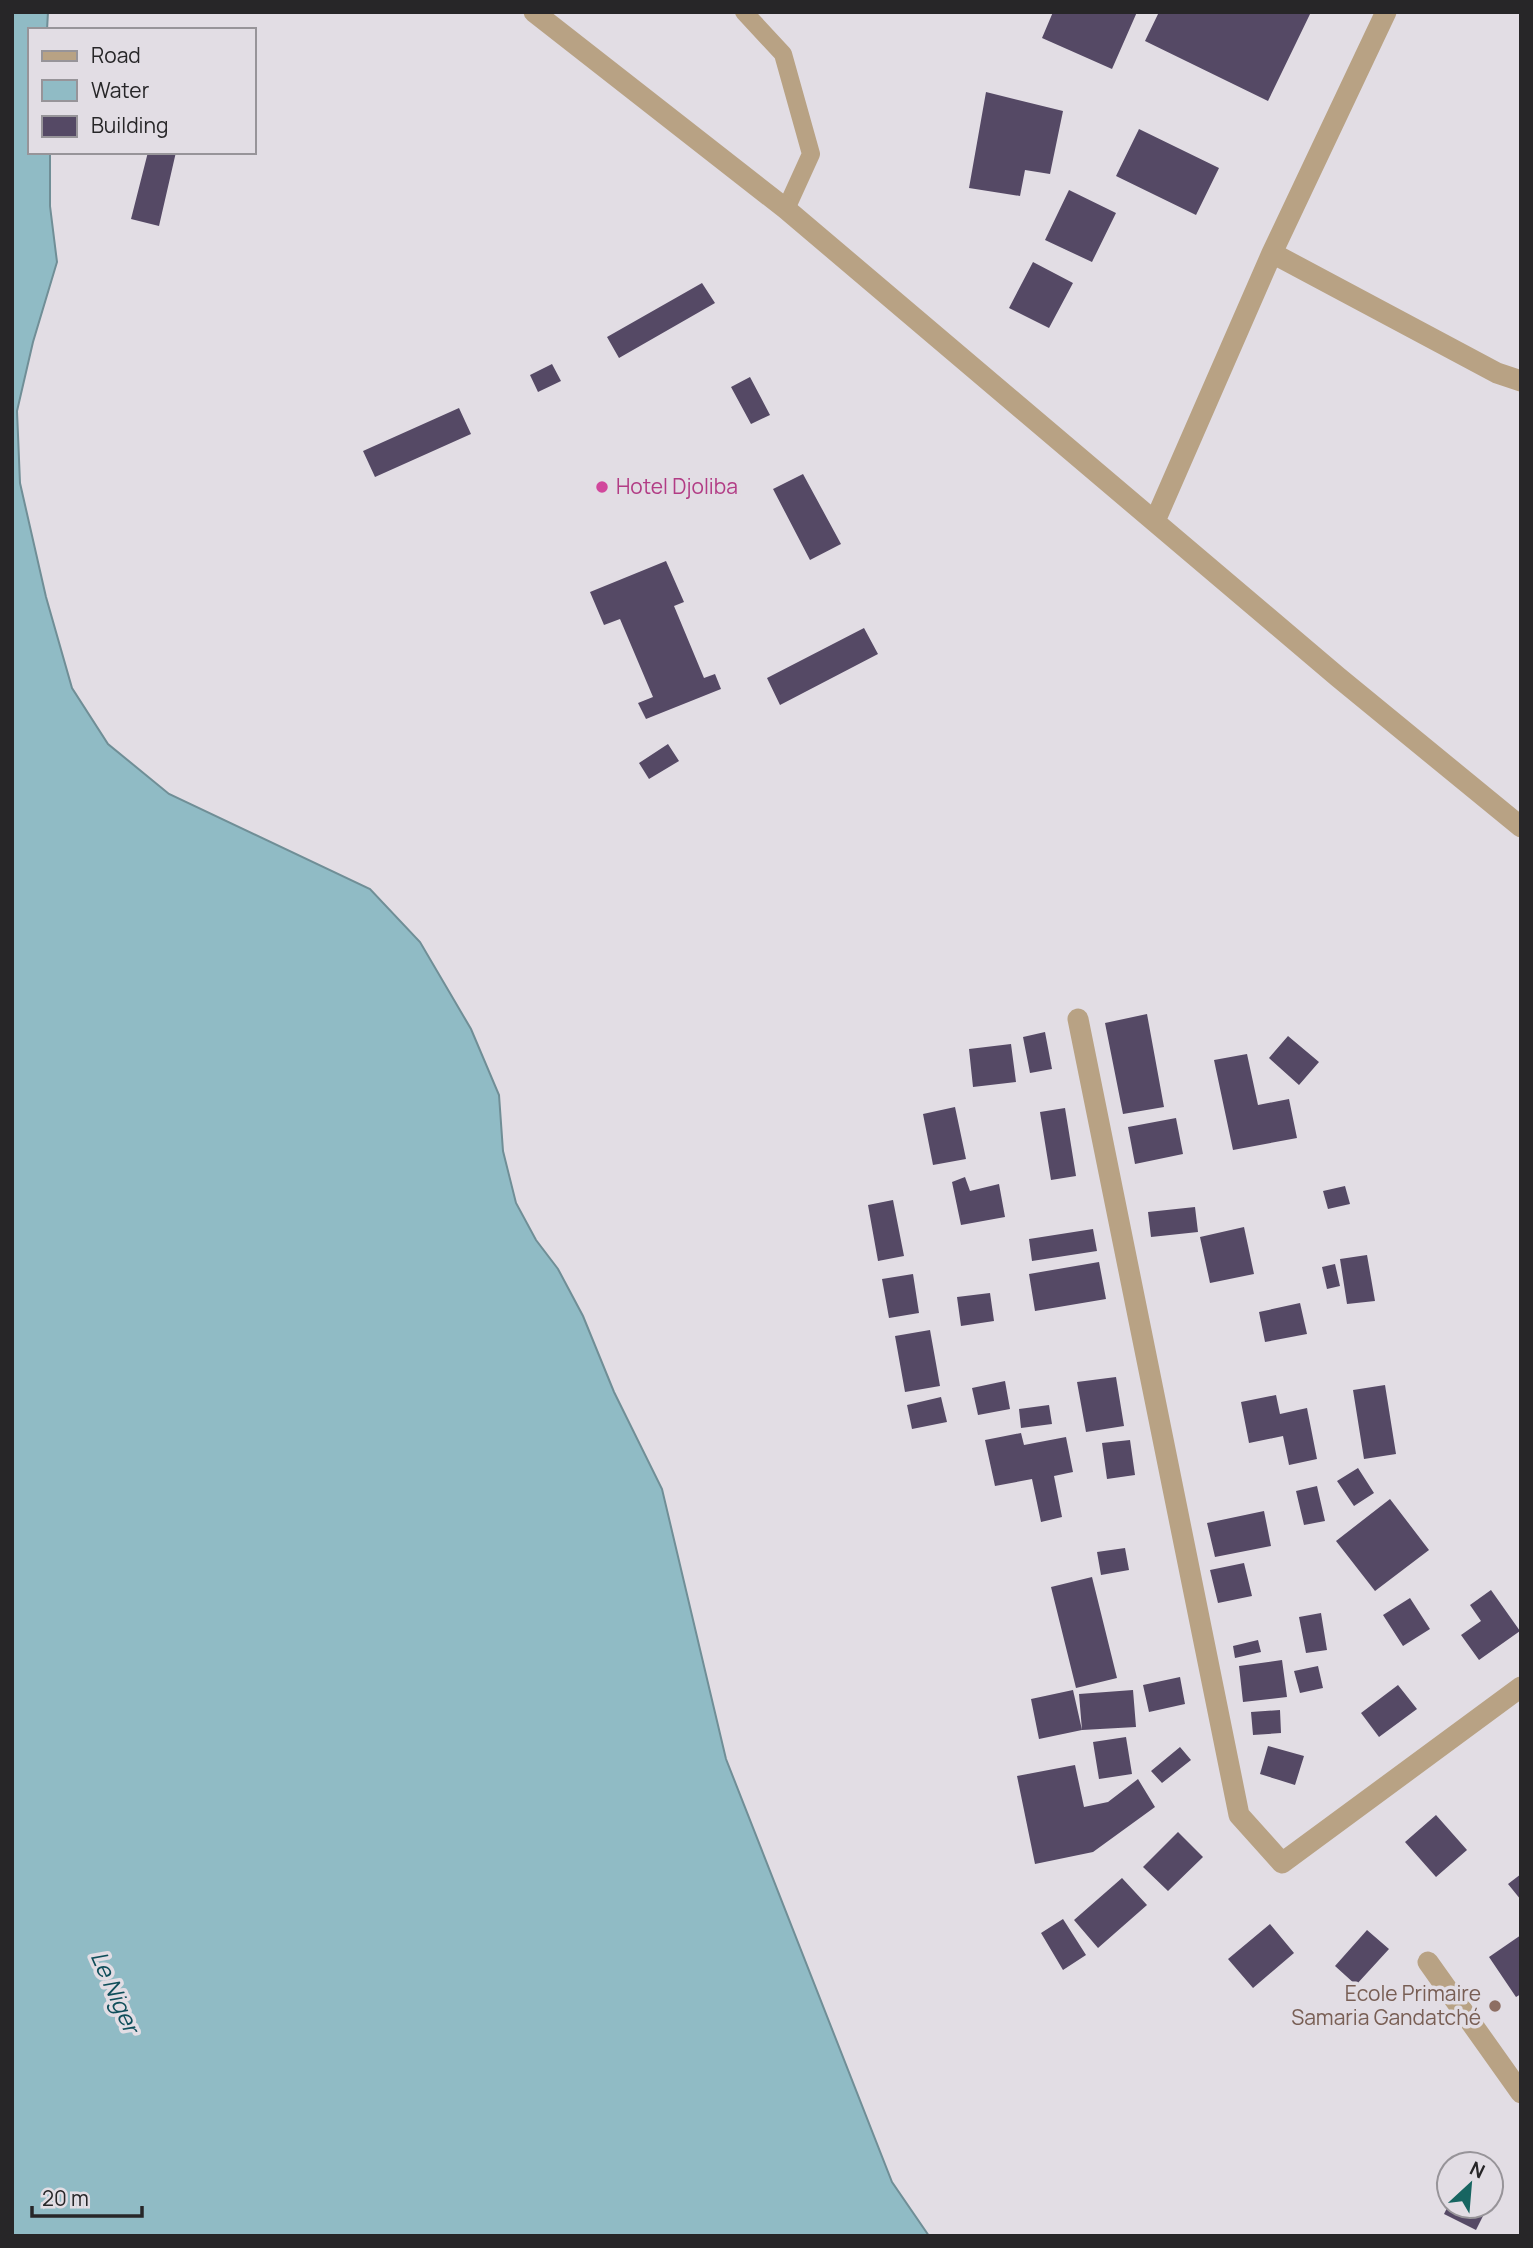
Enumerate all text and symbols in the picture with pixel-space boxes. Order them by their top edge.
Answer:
legend [28,28,256,154]
text: Road [91,41,141,69]
text: Water [91,76,150,104]
text: Building [91,111,168,139]
place label: Hotel Djoliba [616,472,738,500]
marker: Hotel Djoliba [594,479,610,495]
water label: Le Niger [84,1946,149,2040]
place label: Ecole Primaire Samaria Gandatché [1291,1979,1481,2031]
marker: Ecole Primaire Samaria Gandatché [1487,1998,1503,2014]
north arrow [1435,2150,1505,2220]
text: N [1466,2155,1489,2184]
scale bar [32,2174,142,2218]
text: 20 m [42,2184,89,2212]

